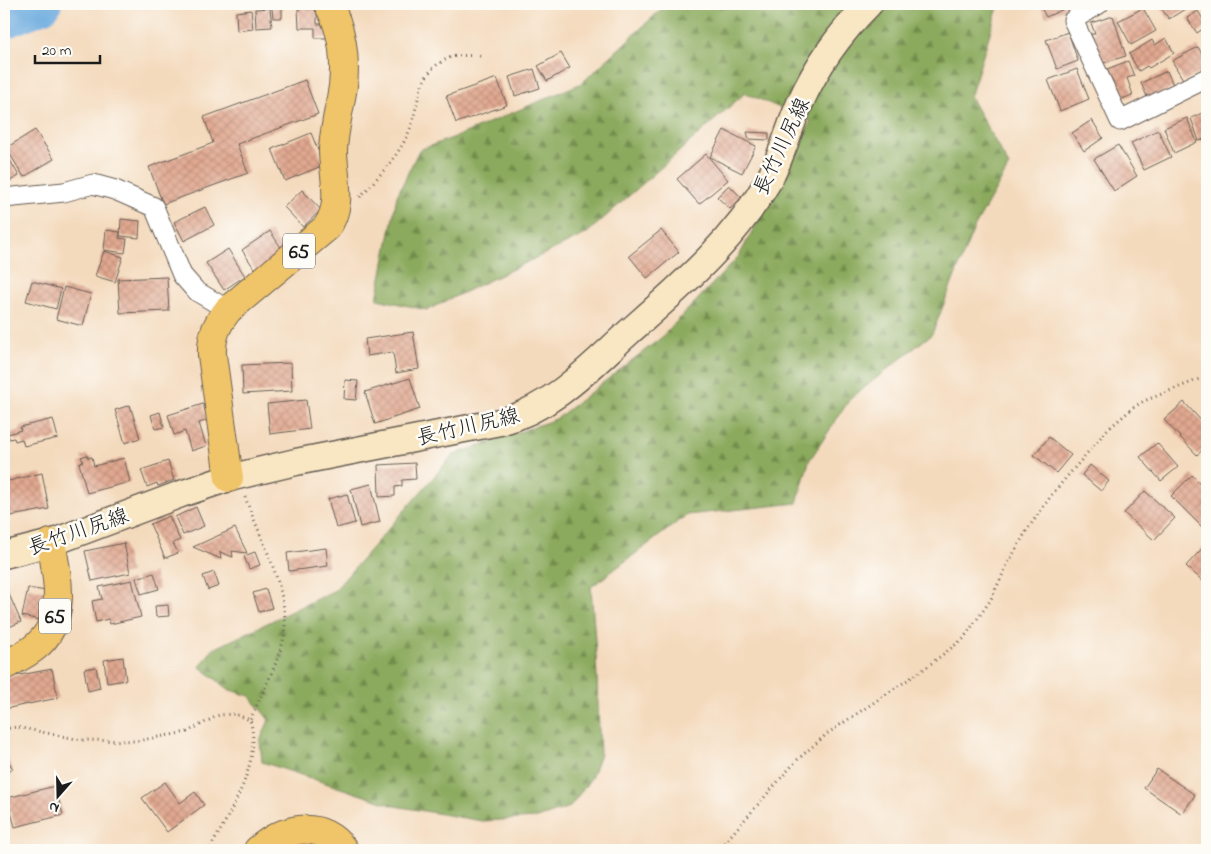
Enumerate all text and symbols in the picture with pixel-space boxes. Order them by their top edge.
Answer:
scale bar [35,32,100,64]
text: 20 m [42,40,72,62]
street label: 長竹川尻線 [747,93,819,201]
road number: 65 [283,234,315,268]
street label: 長竹川尻線 [414,402,523,454]
street label: 長竹川尻線 [24,502,133,564]
road number: 65 [39,598,71,634]
north arrow [32,772,82,822]
text: N [46,795,62,818]

